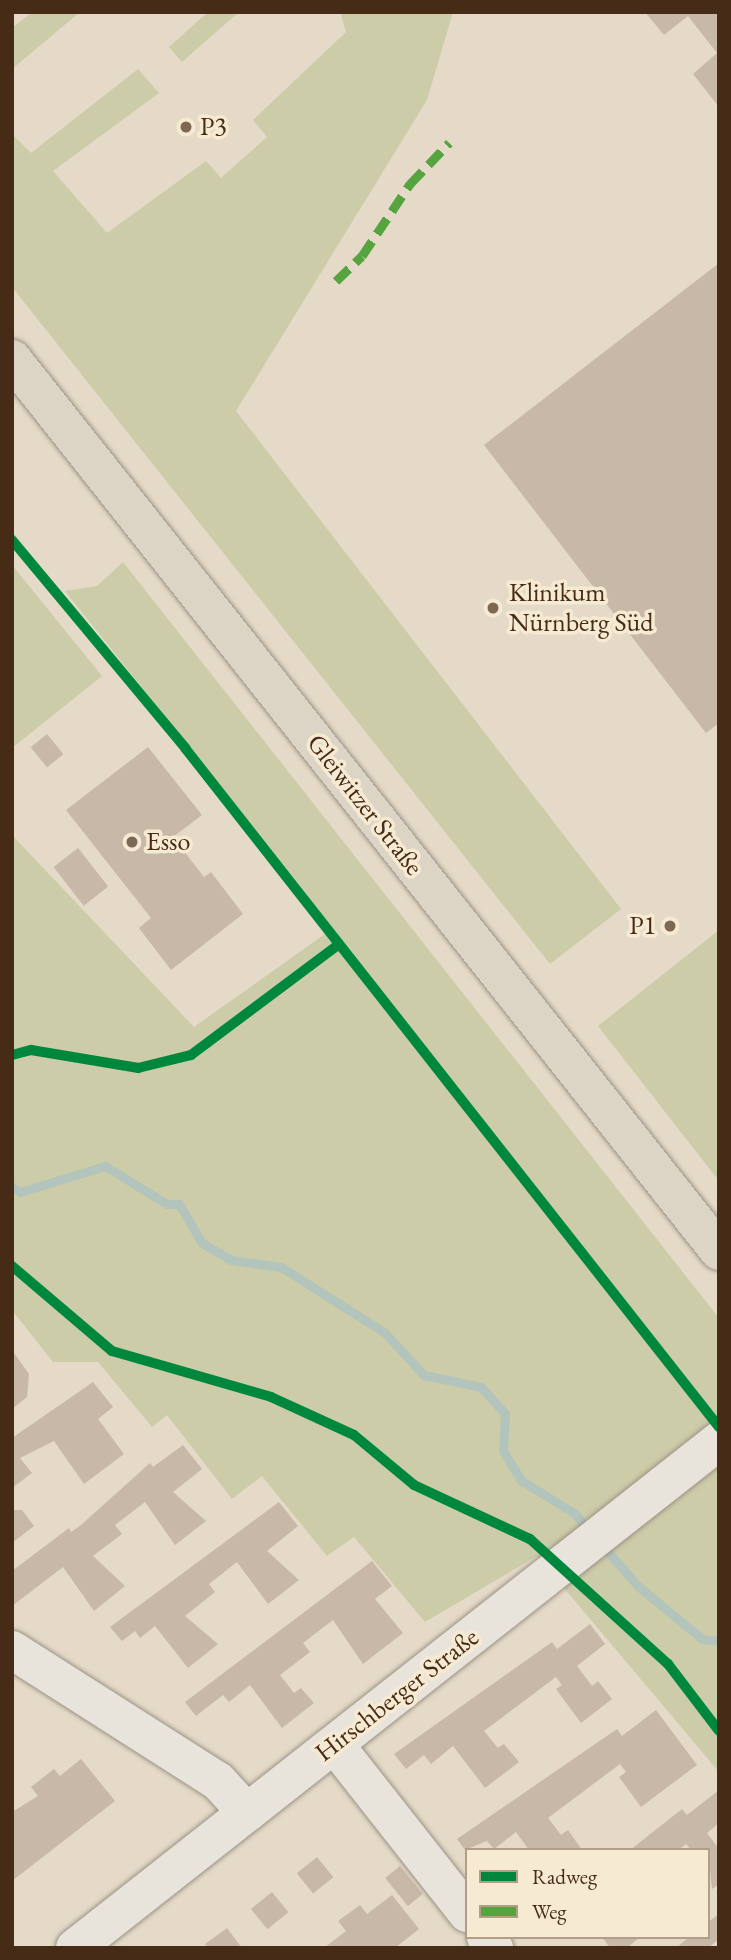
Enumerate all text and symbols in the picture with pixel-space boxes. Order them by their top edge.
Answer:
place label: P3 [200,111,227,143]
marker: P3 [178,119,194,135]
place label: Klinikum Nürnberg Süd [509,577,653,638]
marker: Klinikum Nürnberg Süd [483,598,503,618]
street label: Gleiwitzer Straße [300,728,430,882]
place label: Esso [146,826,190,858]
marker: Esso [124,834,140,850]
place label: P1 [629,910,656,942]
marker: P1 [662,918,678,934]
street label: Hirschberger Straße [309,1622,485,1768]
legend [465,1848,710,1939]
text: Radweg [532,1863,597,1890]
text: Weg [532,1898,566,1925]

